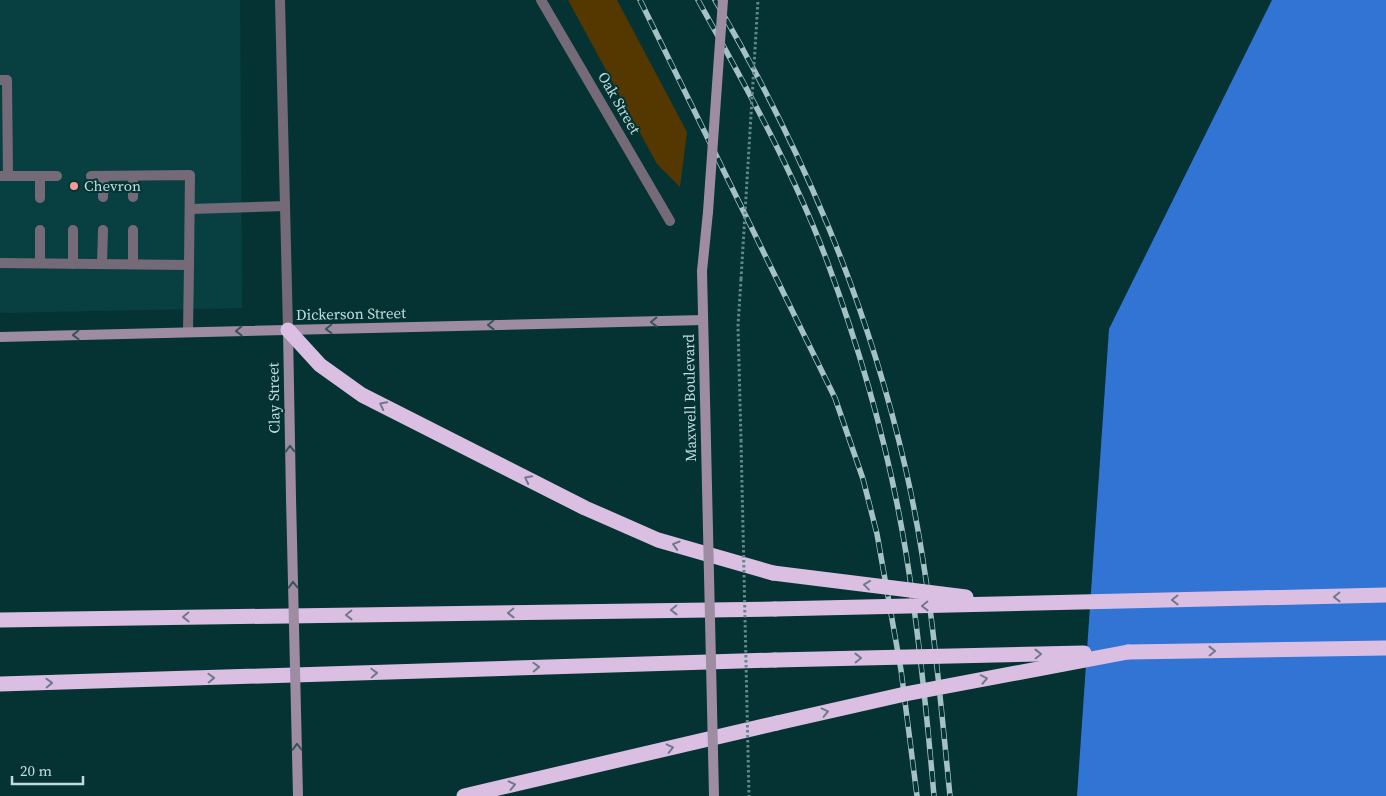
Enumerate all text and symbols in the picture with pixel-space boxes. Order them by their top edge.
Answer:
street label: Oak Street [593,68,646,138]
place label: Chevron [84,175,141,196]
marker: Chevron [68,180,80,192]
street label: Dickerson Street [296,302,406,325]
one-way arrow [650,316,658,327]
one-way arrow [487,320,495,331]
one-way arrow [325,324,332,334]
one-way arrow [235,326,242,336]
one-way arrow [72,330,80,340]
street label: Maxwell Boulevard [678,334,701,462]
street label: Clay Street [262,362,285,434]
one-way arrow [379,401,388,411]
one-way arrow [285,445,295,452]
one-way arrow [524,475,533,485]
one-way arrow [672,541,680,551]
one-way arrow [863,580,871,591]
one-way arrow [288,581,298,588]
one-way arrow [1333,591,1341,602]
one-way arrow [1171,595,1178,605]
one-way arrow [921,600,929,611]
one-way arrow [670,605,678,615]
one-way arrow [507,607,515,618]
one-way arrow [345,610,352,620]
one-way arrow [182,612,190,622]
one-way arrow [1208,646,1216,656]
one-way arrow [1035,649,1043,659]
one-way arrow [855,653,863,663]
one-way arrow [532,662,540,673]
one-way arrow [370,667,378,678]
one-way arrow [207,672,215,683]
one-way arrow [979,675,988,685]
one-way arrow [45,677,53,688]
one-way arrow [820,707,829,718]
one-way arrow [292,743,302,751]
one-way arrow [665,743,674,754]
scale bar [12,754,84,786]
text: 20 m [20,760,52,781]
one-way arrow [507,780,516,791]

